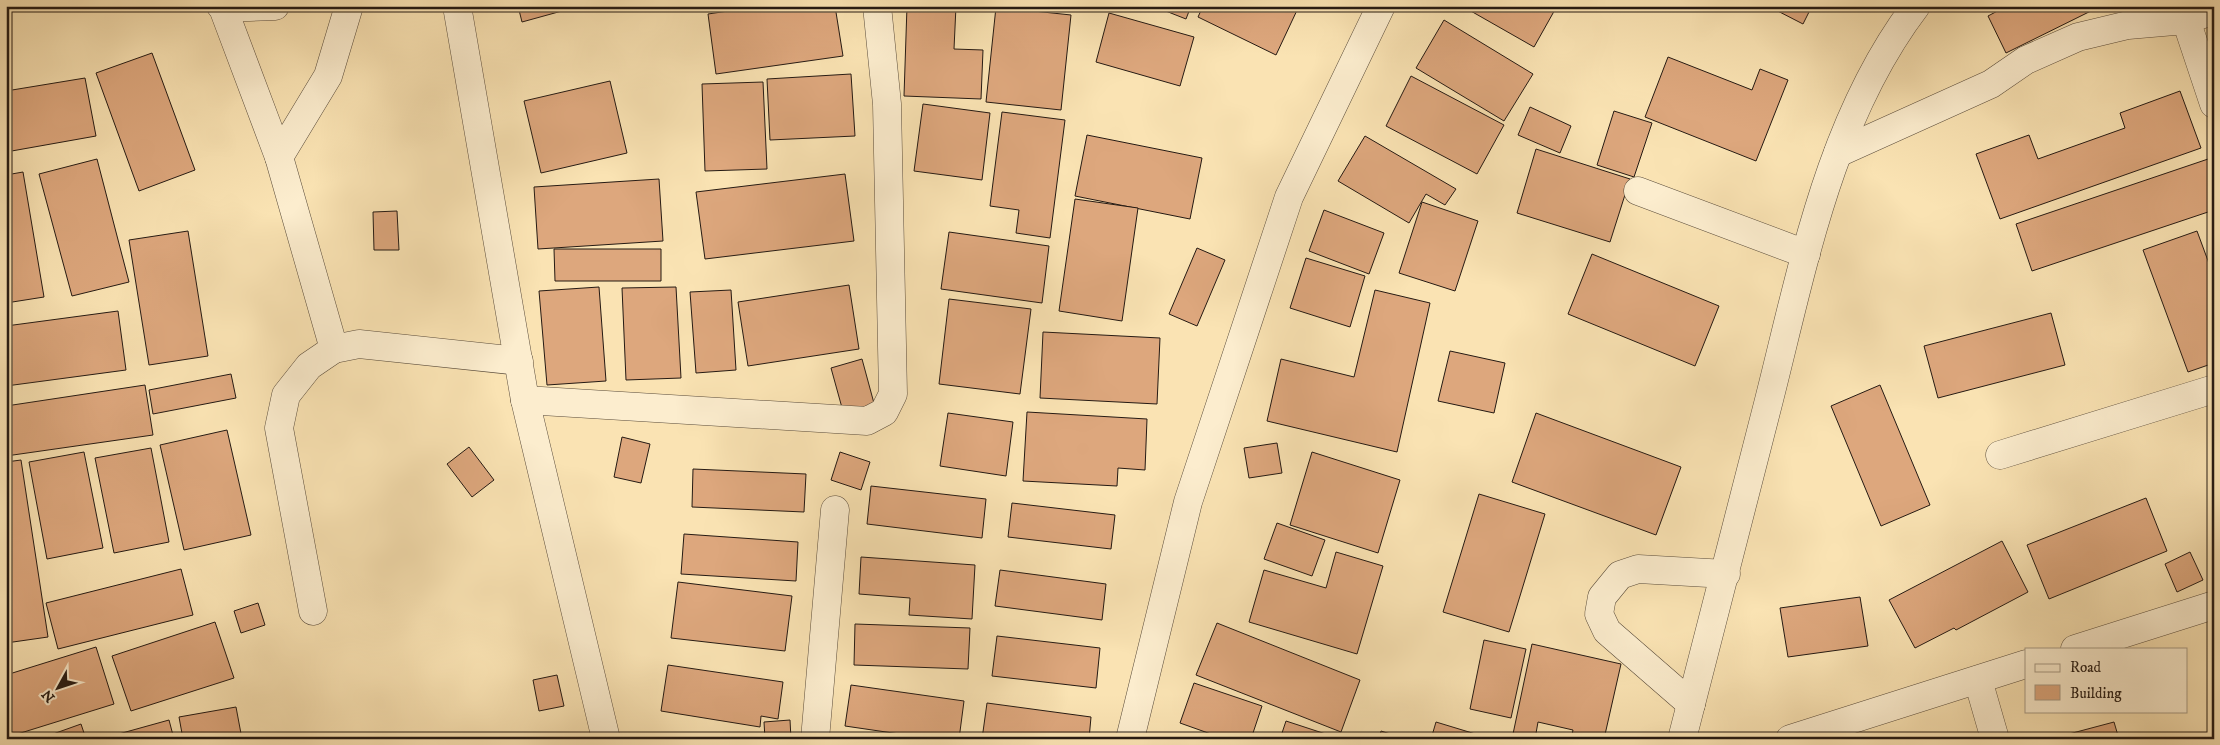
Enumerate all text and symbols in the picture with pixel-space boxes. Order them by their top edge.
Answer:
legend [2025,648,2188,712]
text: Road [2070,658,2102,677]
north arrow [32,662,82,712]
text: Building [2070,684,2122,703]
text: N [38,685,59,706]

